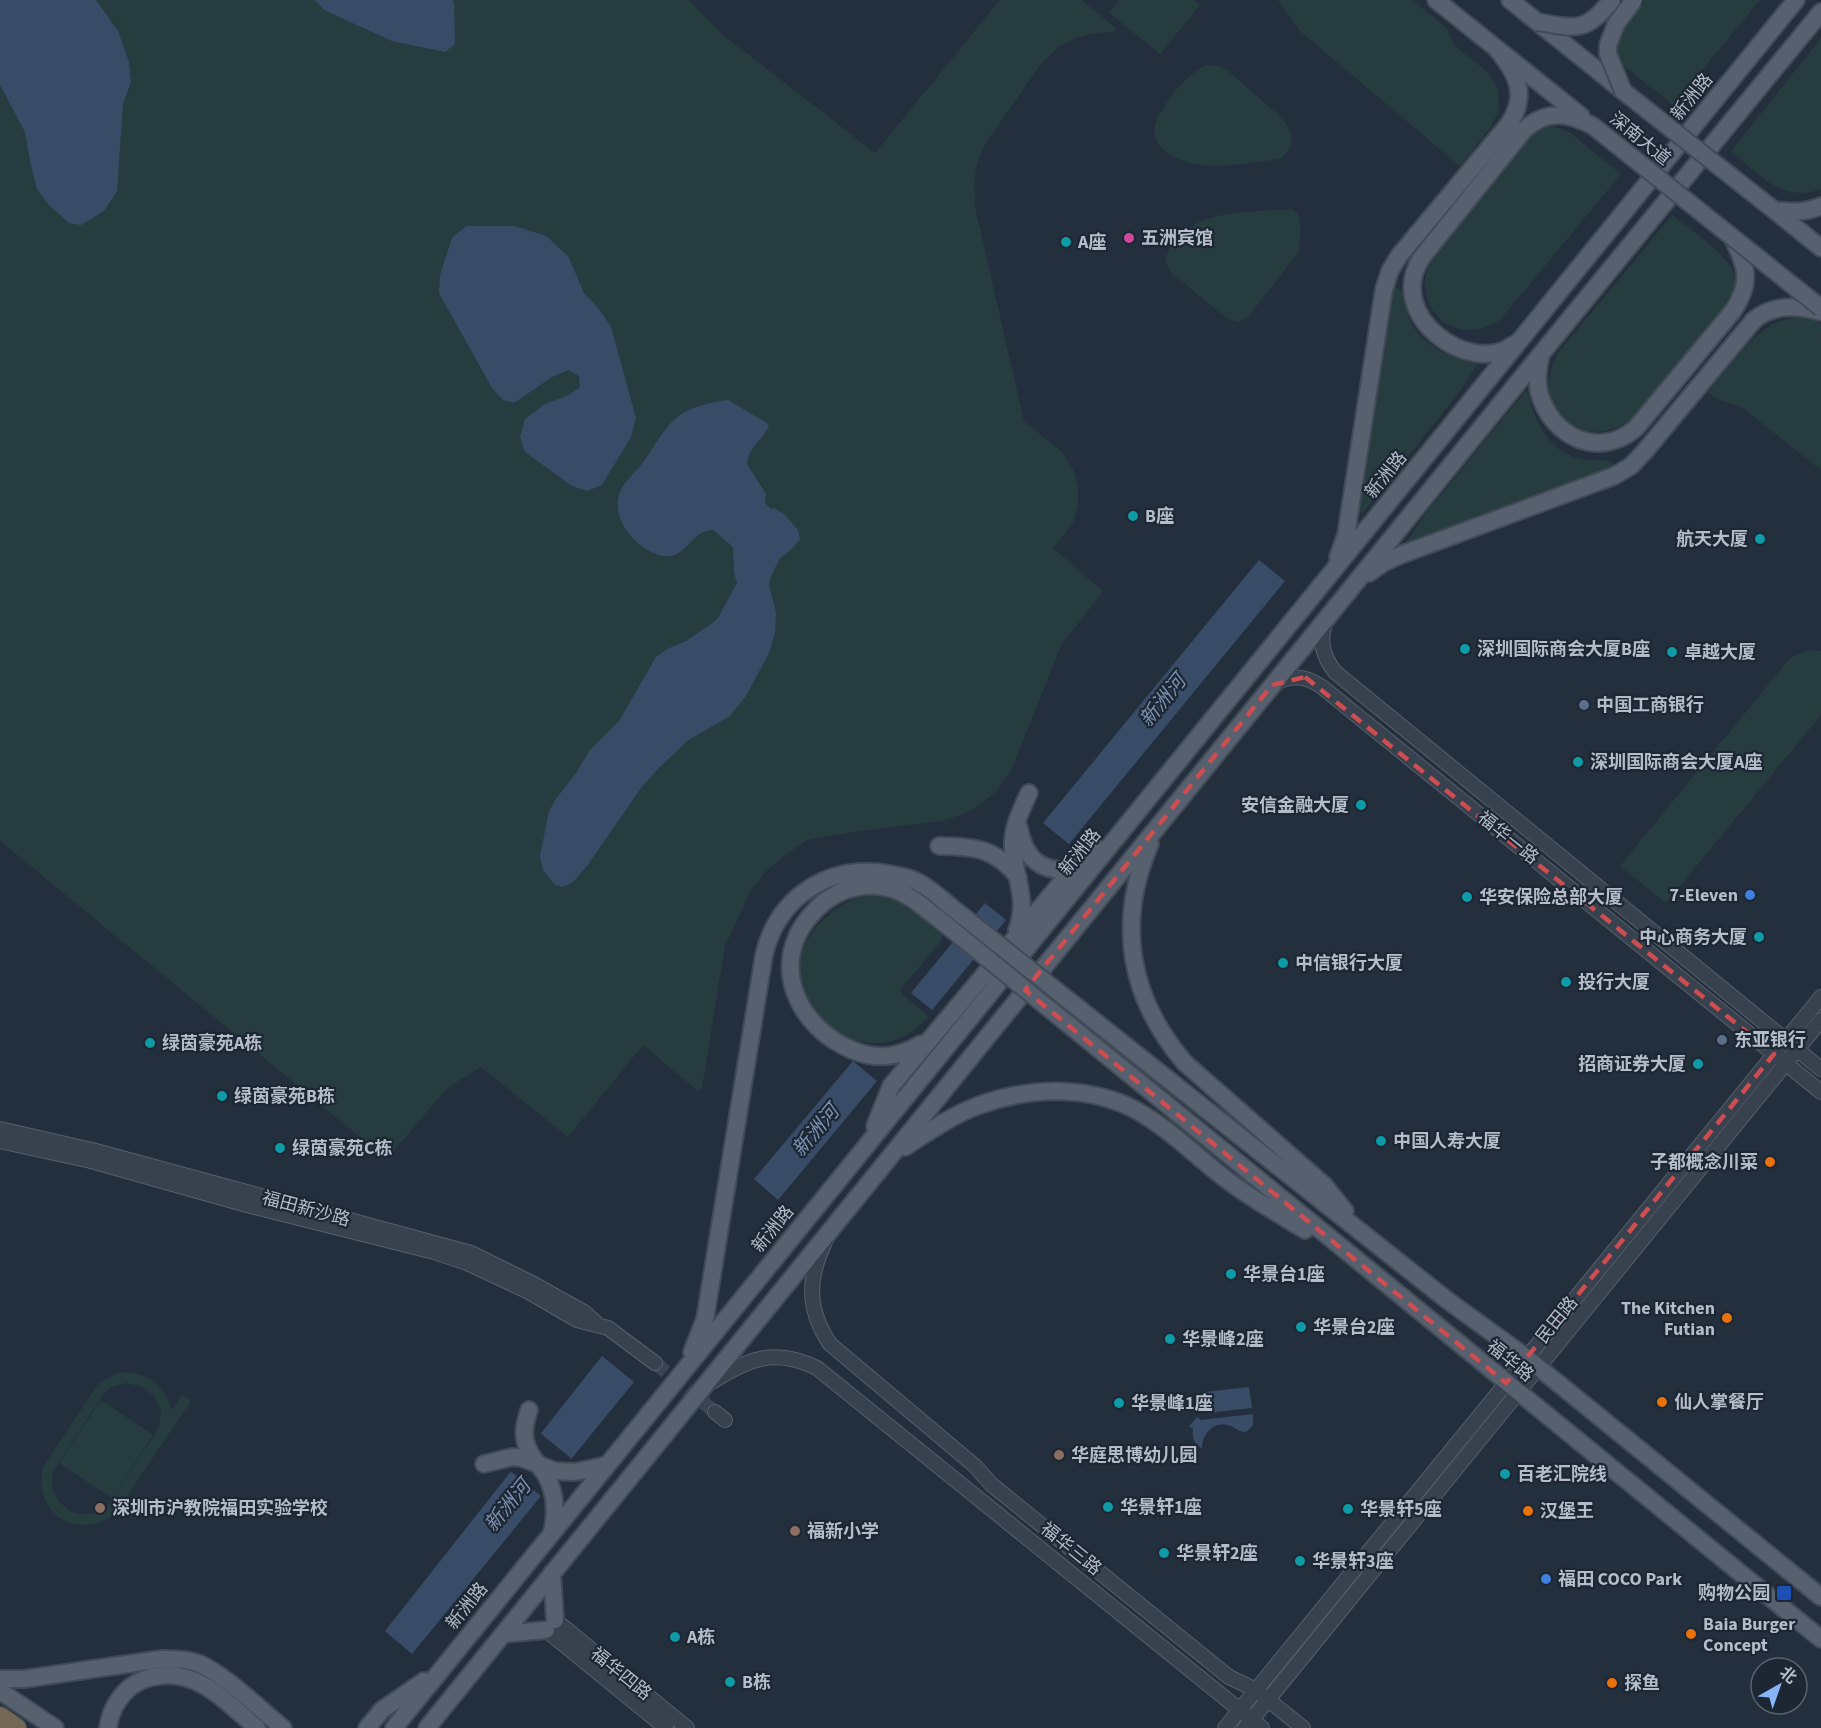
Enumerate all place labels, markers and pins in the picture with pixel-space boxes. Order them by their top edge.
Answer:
place label: 五洲宾馆 [1141,226,1213,251]
place label: A座 [1077,230,1106,255]
marker: 五洲宾馆 [1122,231,1136,245]
marker: A座 [1059,235,1073,249]
place label: B座 [1145,504,1174,529]
marker: B座 [1126,509,1140,523]
place label: 航天大厦 [1676,527,1748,552]
marker: 航天大厦 [1753,532,1767,546]
place label: 深圳国际商会大厦B座 [1477,637,1650,662]
place label: 卓越大厦 [1684,640,1756,665]
marker: 深圳国际商会大厦B座 [1458,642,1472,656]
marker: 卓越大厦 [1665,645,1679,659]
place label: 中国工商银行 [1596,693,1704,718]
marker: 中国工商银行 [1577,698,1591,712]
place label: 深圳国际商会大厦A座 [1590,750,1762,775]
marker: 深圳国际商会大厦A座 [1571,755,1585,769]
place label: 安信金融大厦 [1241,793,1349,818]
marker: 安信金融大厦 [1354,798,1368,812]
place label: 7-Eleven [1669,883,1738,908]
place label: 华安保险总部大厦 [1479,885,1623,910]
marker: 7-Eleven [1743,888,1757,902]
marker: 华安保险总部大厦 [1460,890,1474,904]
place label: 中心商务大厦 [1639,925,1747,950]
marker: 中心商务大厦 [1752,930,1766,944]
place label: 中信银行大厦 [1295,951,1403,976]
marker: 中信银行大厦 [1276,956,1290,970]
place label: 投行大厦 [1578,970,1650,995]
marker: 投行大厦 [1559,975,1573,989]
place label: 东亚银行 [1734,1028,1806,1053]
place label: 绿茵豪苑A栋 [162,1031,262,1056]
marker: 东亚银行 [1715,1033,1729,1047]
marker: 绿茵豪苑A栋 [143,1036,157,1050]
place label: 招商证券大厦 [1578,1052,1686,1077]
marker: 招商证券大厦 [1691,1057,1705,1071]
place label: 绿茵豪苑B栋 [234,1084,335,1109]
marker: 绿茵豪苑B栋 [215,1089,229,1103]
place label: 中国人寿大厦 [1393,1129,1501,1154]
marker: 中国人寿大厦 [1374,1134,1388,1148]
place label: 绿茵豪苑C栋 [292,1136,392,1161]
marker: 绿茵豪苑C栋 [273,1141,287,1155]
place label: 子都概念川菜 [1650,1150,1758,1175]
marker: 子都概念川菜 [1763,1155,1777,1169]
place label: 华景台1座 [1243,1262,1325,1287]
marker: 华景台1座 [1224,1267,1238,1281]
place label: The Kitchen Futian [1621,1296,1715,1342]
marker: The Kitchen Futian [1720,1311,1734,1325]
place label: 华景台2座 [1313,1315,1395,1340]
marker: 华景台2座 [1294,1320,1308,1334]
place label: 华景峰2座 [1182,1327,1264,1352]
marker: 华景峰2座 [1163,1332,1177,1346]
place label: 仙人掌餐厅 [1674,1390,1764,1415]
place label: 华景峰1座 [1131,1391,1213,1416]
marker: 仙人掌餐厅 [1655,1395,1669,1409]
marker: 华景峰1座 [1112,1396,1126,1410]
place label: 华庭思博幼儿园 [1071,1443,1197,1468]
marker: 华庭思博幼儿园 [1052,1448,1066,1462]
place label: 百老汇院线 [1517,1462,1607,1487]
marker: 百老汇院线 [1498,1467,1512,1481]
place label: 华景轩1座 [1120,1495,1202,1520]
place label: 深圳市沪教院福田实验学校 [112,1496,328,1521]
place label: 华景轩5座 [1360,1497,1442,1522]
place label: 汉堡王 [1540,1499,1594,1524]
marker: 华景轩1座 [1101,1500,1115,1514]
marker: 深圳市沪教院福田实验学校 [93,1501,107,1515]
marker: 华景轩5座 [1341,1502,1355,1516]
marker: 汉堡王 [1521,1504,1535,1518]
place label: 福新小学 [807,1519,879,1544]
marker: 福新小学 [788,1524,802,1538]
place label: 华景轩2座 [1176,1541,1258,1566]
marker: 华景轩2座 [1157,1546,1171,1560]
place label: 华景轩3座 [1312,1549,1394,1574]
marker: 华景轩3座 [1293,1554,1307,1568]
place label: 福田 COCO Park [1558,1567,1682,1592]
marker: 福田 COCO Park [1539,1572,1553,1586]
place label: 购物公园 [1698,1581,1770,1606]
marker: 购物公园 [1775,1584,1793,1602]
place label: Baia Burger Concept [1703,1612,1796,1658]
place label: A栋 [686,1625,715,1650]
marker: Baia Burger Concept [1684,1627,1698,1641]
marker: A栋 [668,1630,682,1644]
place label: B栋 [742,1670,771,1695]
place label: 探鱼 [1624,1671,1660,1696]
marker: B栋 [723,1675,737,1689]
marker: 探鱼 [1605,1676,1619,1690]

